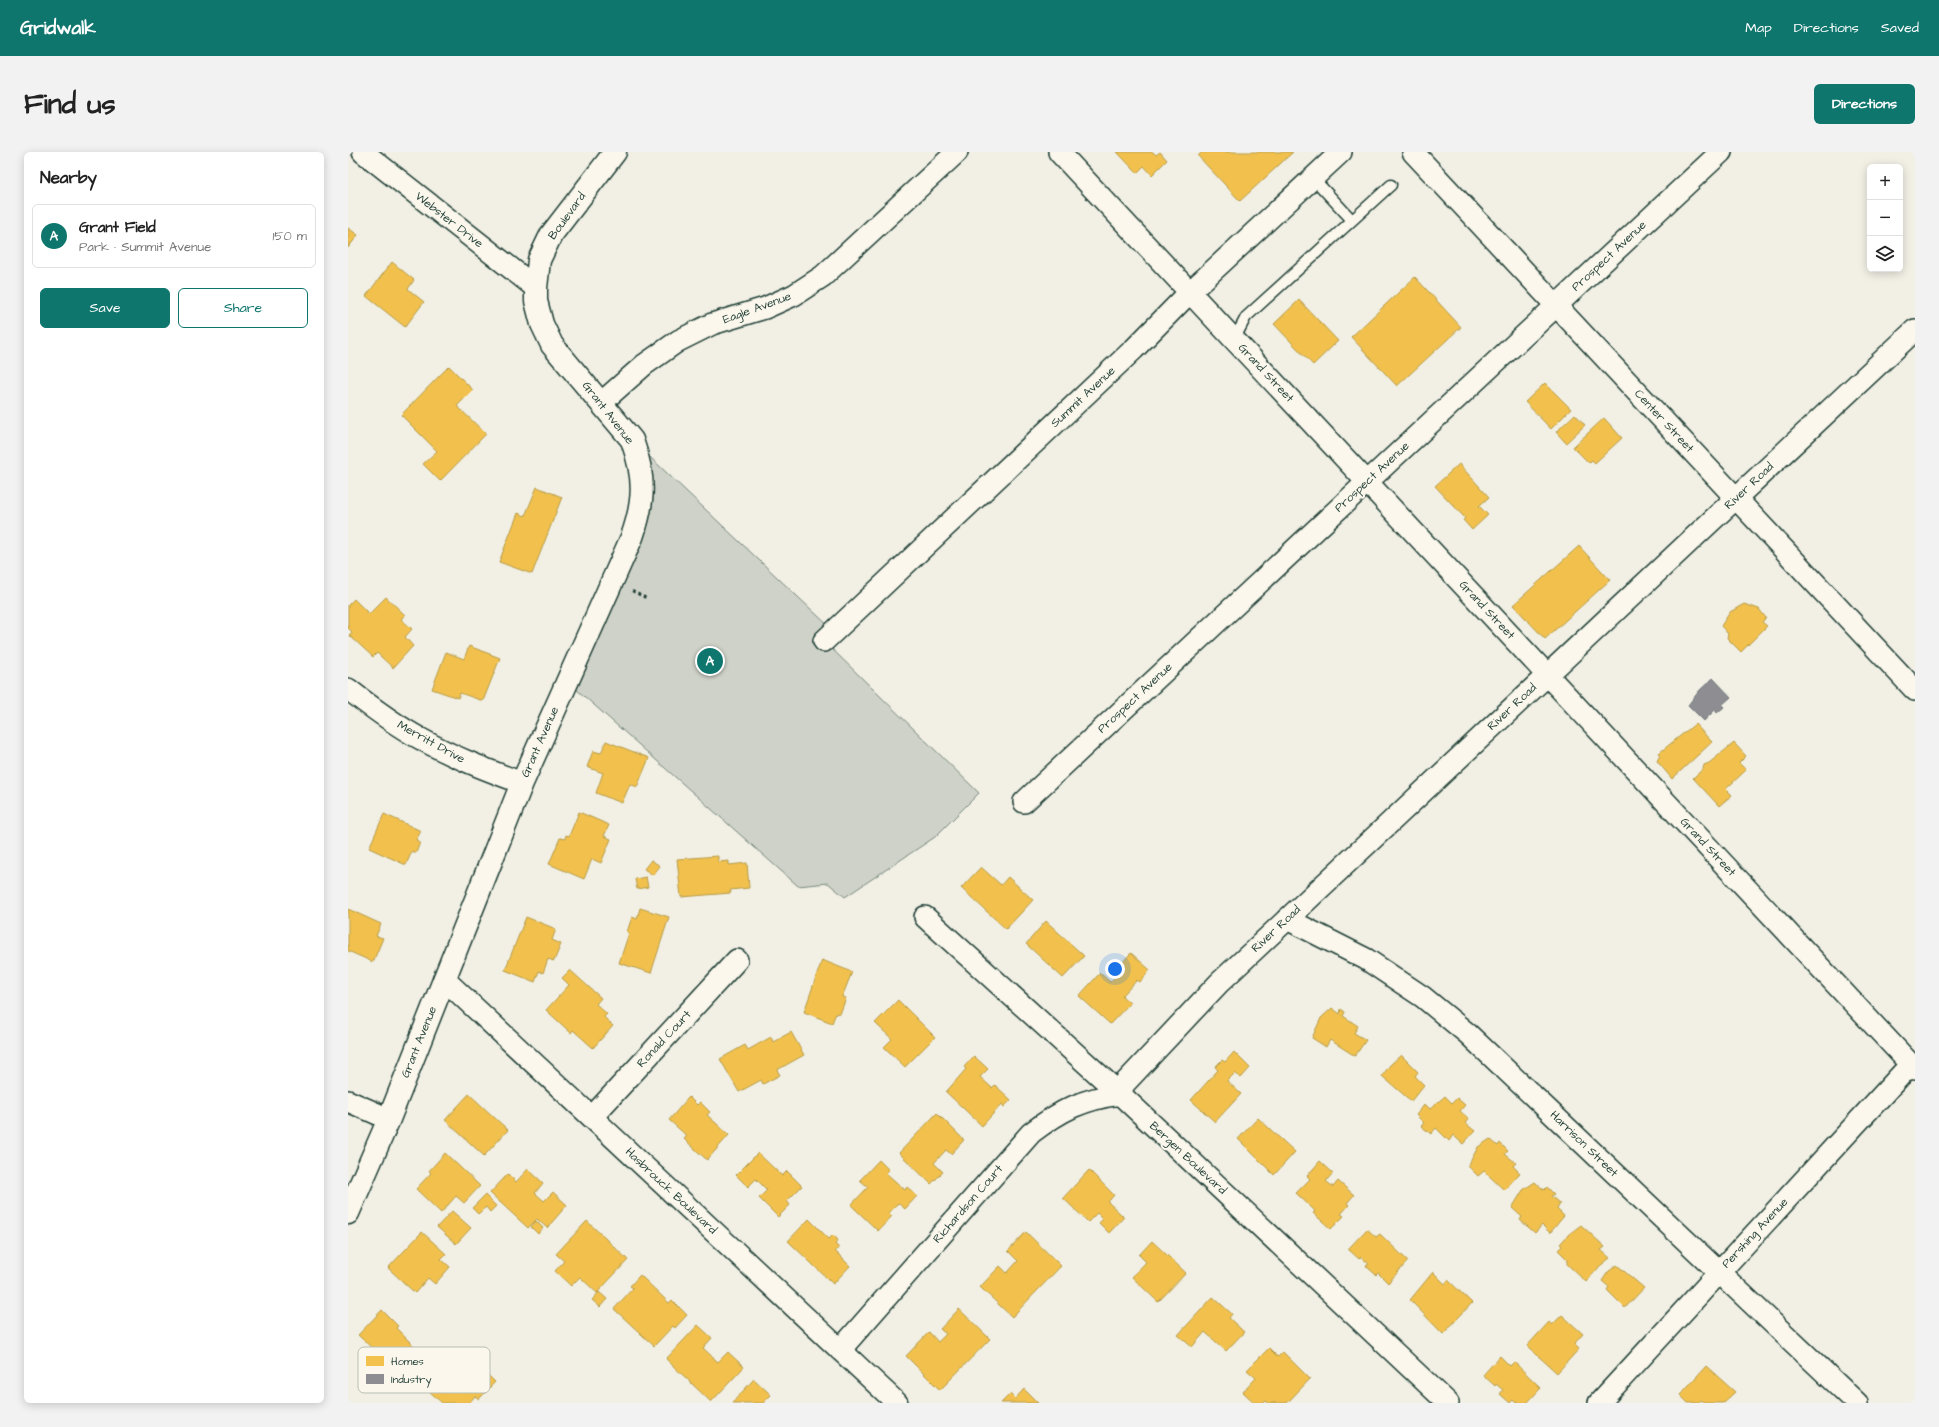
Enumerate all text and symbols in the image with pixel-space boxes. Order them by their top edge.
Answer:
text: Gridwalk [20,15,96,42]
text: Map [1745,18,1772,38]
text: Directions [1794,18,1859,38]
text: Saved [1881,18,1919,38]
button: Directions [1814,84,1915,124]
text: Find us [24,85,115,124]
map controls [1867,164,1903,272]
button: + [1867,164,1903,200]
text: Nearby [40,166,97,190]
street label: Webster Drive [411,188,487,252]
street label: Boulevard [544,189,590,243]
button: − [1867,200,1903,236]
text: Grant Field [79,217,156,238]
street label: Prospect Avenue [1568,217,1650,295]
text: A [50,227,58,245]
text: 150 m [273,227,307,245]
button: layers [1867,236,1903,272]
text: Park · Summit Avenue [79,238,211,256]
button: Save [40,288,170,328]
button: Share [178,288,308,328]
street label: Eagle Avenue [720,288,794,329]
street label: Grand Street [1234,340,1298,406]
street label: Summit Avenue [1047,362,1119,432]
street label: Grant Avenue [578,378,638,448]
street label: Center Street [1630,386,1698,456]
street label: Prospect Avenue [1331,438,1413,516]
street label: River Road [1721,459,1777,513]
street label: Grand Street [1455,577,1519,643]
pin: A [697,646,723,676]
street label: Prospect Avenue [1094,659,1176,737]
street label: River Road [1484,680,1540,734]
street label: Grant Avenue [517,704,563,780]
street label: Merritt Drive [394,716,468,768]
street label: Grand Street [1676,814,1740,880]
street label: River Road [1248,902,1304,956]
your location [1105,959,1125,979]
street label: Grant Avenue [397,1003,441,1080]
street label: Ronald Court [633,1006,695,1072]
street label: Harrison Street [1546,1107,1622,1181]
street label: Bergen Boulevard [1145,1118,1230,1199]
street label: Hasbrouck Boulevard [621,1144,721,1238]
street label: Richardson Court [929,1161,1007,1247]
street label: Pershing Avenue [1718,1194,1793,1273]
legend [358,1347,490,1393]
text: Homes [391,1354,424,1369]
text: Industry [391,1372,431,1388]

